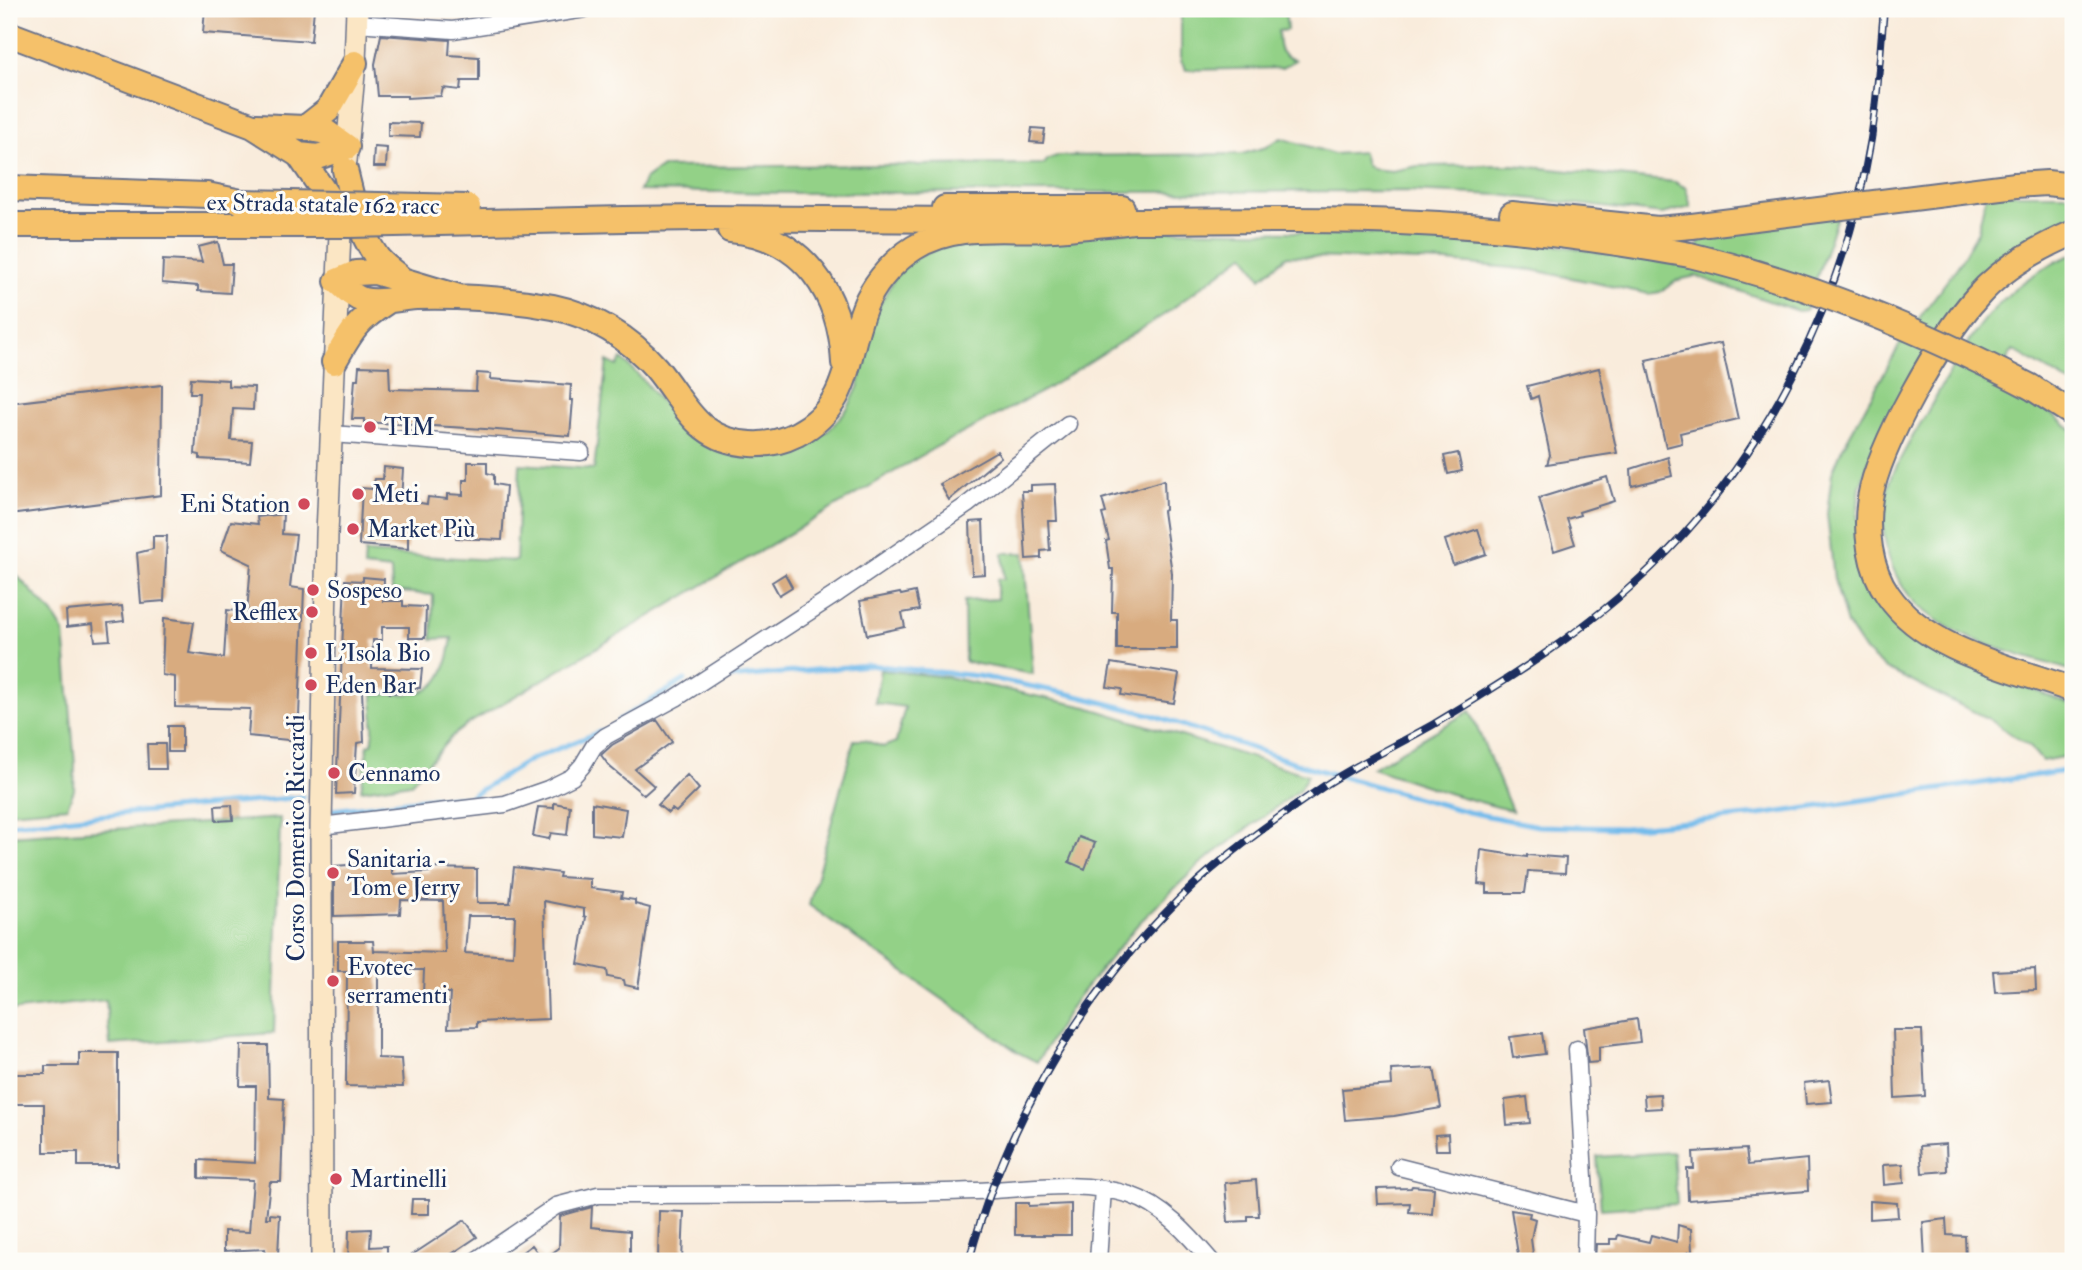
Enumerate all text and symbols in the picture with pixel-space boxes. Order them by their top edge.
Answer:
street label: ex Strada statale 162 racc [206,187,440,222]
place label: TIM [384,412,435,443]
marker: TIM [362,419,378,435]
place label: Meti [372,479,419,510]
marker: Meti [350,486,366,502]
place label: Eni Station [180,489,290,520]
marker: Eni Station [296,496,312,512]
place label: Market Più [367,514,475,545]
marker: Market Più [345,521,361,537]
place label: Sospeso [327,575,402,606]
marker: Sospeso [305,582,321,598]
place label: Refflex [232,597,298,628]
marker: Refflex [304,604,320,620]
place label: L'Isola Bio [325,638,430,669]
marker: L'Isola Bio [303,645,319,661]
place label: Eden Bar [325,670,416,701]
marker: Eden Bar [303,677,319,693]
street label: Corso Domenico Riccardi [281,714,312,962]
place label: Cennamo [348,758,440,789]
marker: Cennamo [326,765,342,781]
place label: Sanitaria - Tom e Jerry [347,844,460,903]
marker: Sanitaria - Tom e Jerry [325,865,341,881]
place label: Evotec serramenti [347,952,448,1011]
marker: Evotec serramenti [325,973,341,989]
place label: Martinelli [350,1164,447,1195]
marker: Martinelli [328,1171,344,1187]

